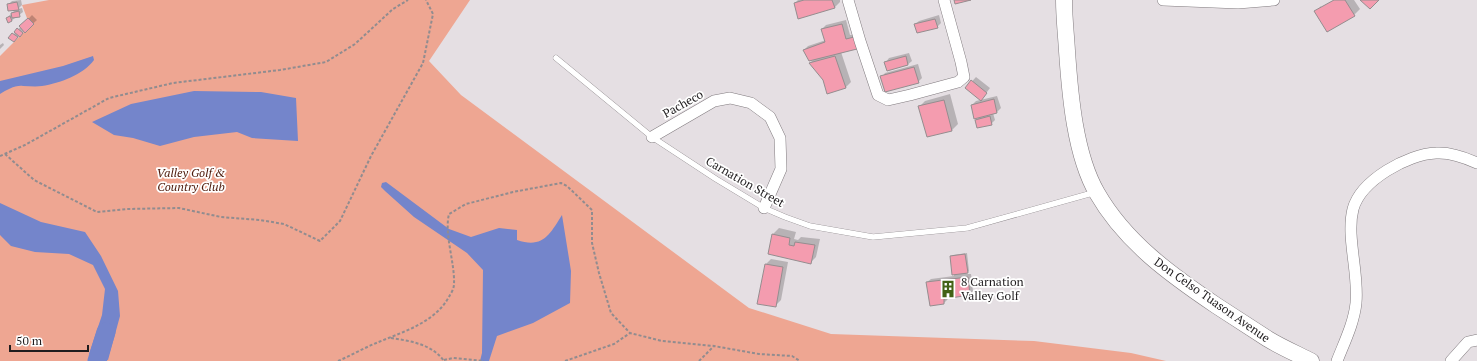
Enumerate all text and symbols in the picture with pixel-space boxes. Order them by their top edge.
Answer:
street label: Pacheco [660,86,706,121]
street label: Carnation Street [703,153,788,210]
park label: Valley Golf & Country Club [157,165,225,194]
street label: Don Celso Tuason Avenue [1151,254,1273,345]
place label: 8 Carnation Valley Golf [961,274,1024,303]
building icon: 8 Carnation Valley Golf [938,279,958,299]
scale bar [10,327,88,353]
text: 50 m [16,333,43,348]

